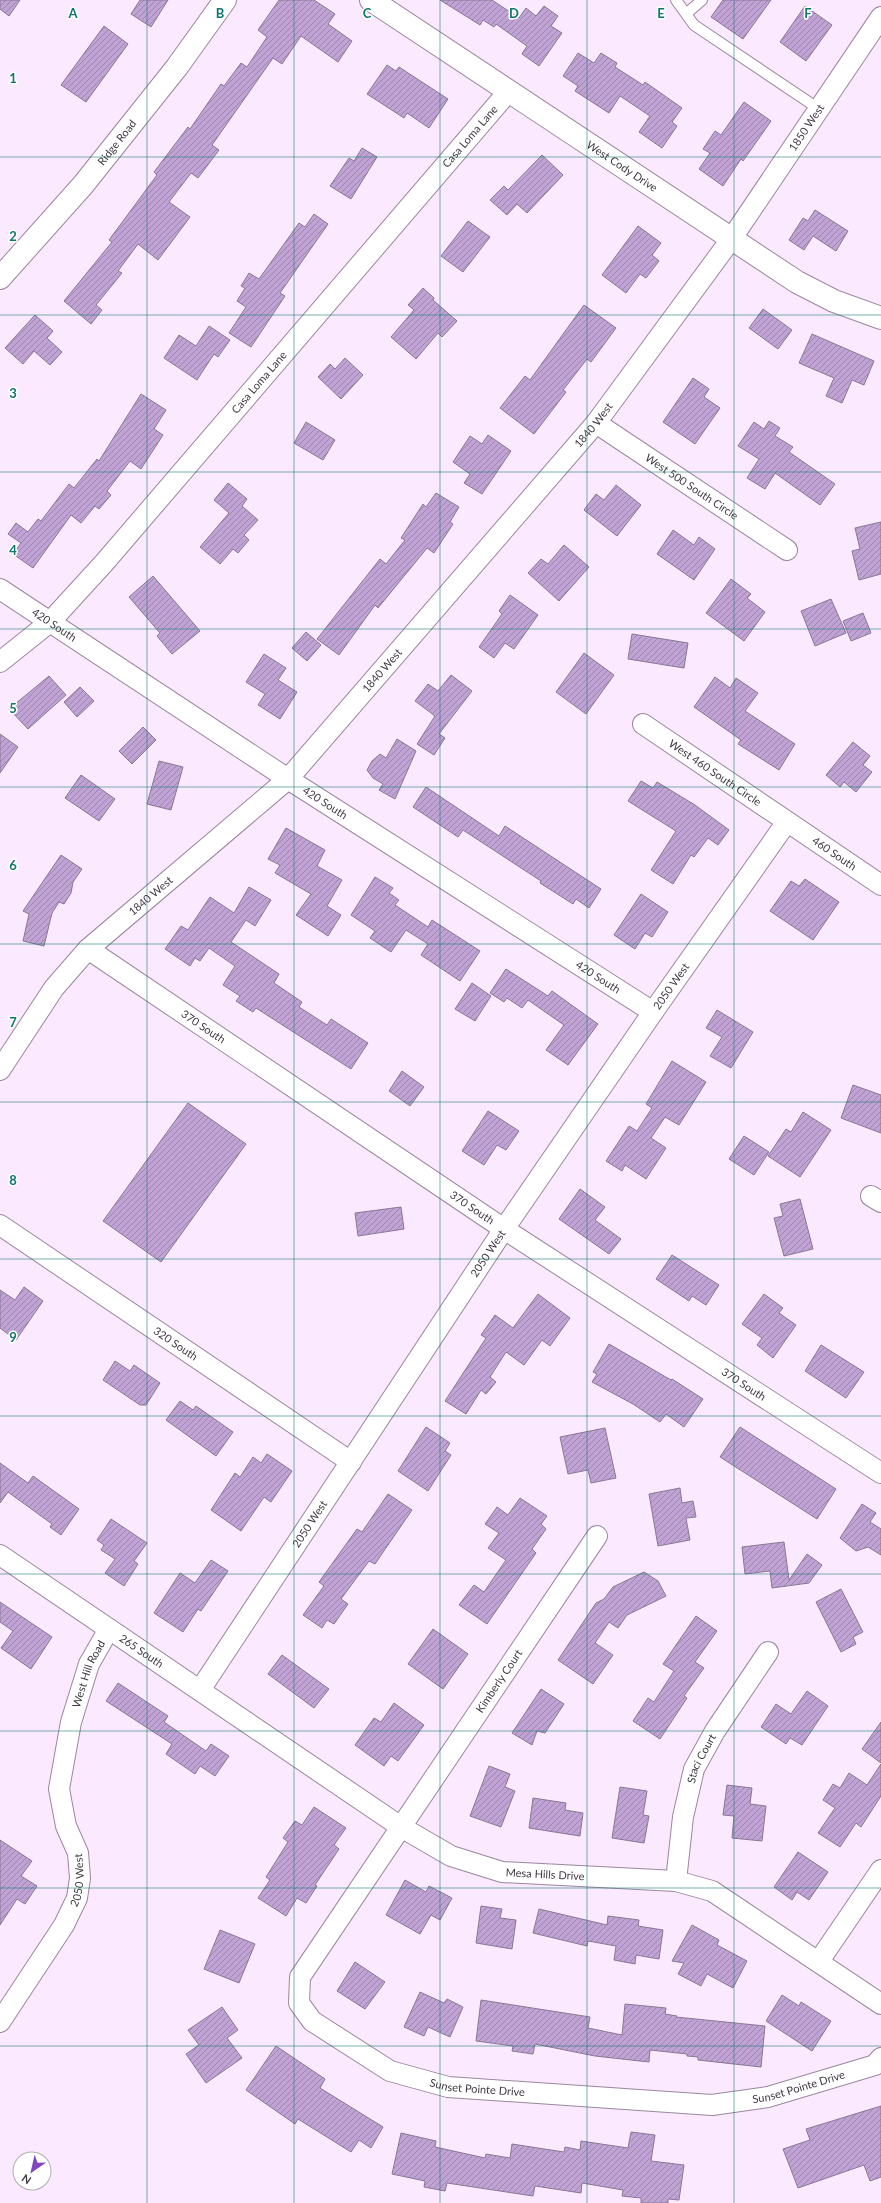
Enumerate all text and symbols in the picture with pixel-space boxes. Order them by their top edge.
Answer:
text: A [67,5,78,21]
text: B [216,5,225,21]
text: C [363,5,372,21]
text: D [509,5,519,21]
text: E [657,5,665,21]
text: F [804,5,812,21]
text: 1 [9,70,17,86]
street label: 1850 West [786,101,826,153]
street label: Casa Loma Lane [439,102,500,170]
street label: Ridge Road [94,117,138,167]
street label: West Cody Drive [584,138,660,194]
text: 2 [9,228,17,244]
street label: Casa Loma Lane [228,348,289,416]
text: 3 [9,385,17,401]
street label: 1840 West [571,400,615,450]
street label: West 500 South Circle [643,451,741,522]
text: 4 [9,542,17,558]
street label: 420 South [30,605,79,644]
street label: 1840 West [359,646,404,695]
text: 5 [9,700,17,716]
street label: West 460 South Circle [667,736,764,808]
street label: 420 South [301,783,350,821]
street label: 460 South [810,834,859,873]
text: 6 [9,857,17,873]
street label: 1840 West [126,873,175,918]
street label: 420 South [574,958,623,996]
street label: 2050 West [650,960,692,1012]
street label: 370 South [179,1007,228,1046]
text: 7 [9,1014,17,1030]
text: 8 [9,1172,17,1188]
street label: 370 South [448,1188,497,1227]
street label: 2050 West [467,1227,508,1279]
street label: 320 South [151,1324,201,1363]
text: 9 [9,1329,17,1345]
street label: 370 South [719,1365,769,1403]
street label: 2050 West [289,1498,329,1550]
street label: 265 South [117,1631,166,1670]
street label: West Hill Road [69,1638,107,1709]
street label: Kimberly Court [473,1647,525,1715]
street label: Staci Court [684,1731,718,1784]
street label: 2050 West [67,1853,86,1909]
street label: Mesa Hills Drive [505,1865,585,1882]
street label: Sunset Pointe Drive [751,2067,846,2105]
street label: Sunset Pointe Drive [429,2075,526,2098]
north arrow [12,2151,52,2191]
text: N [19,2172,33,2187]

